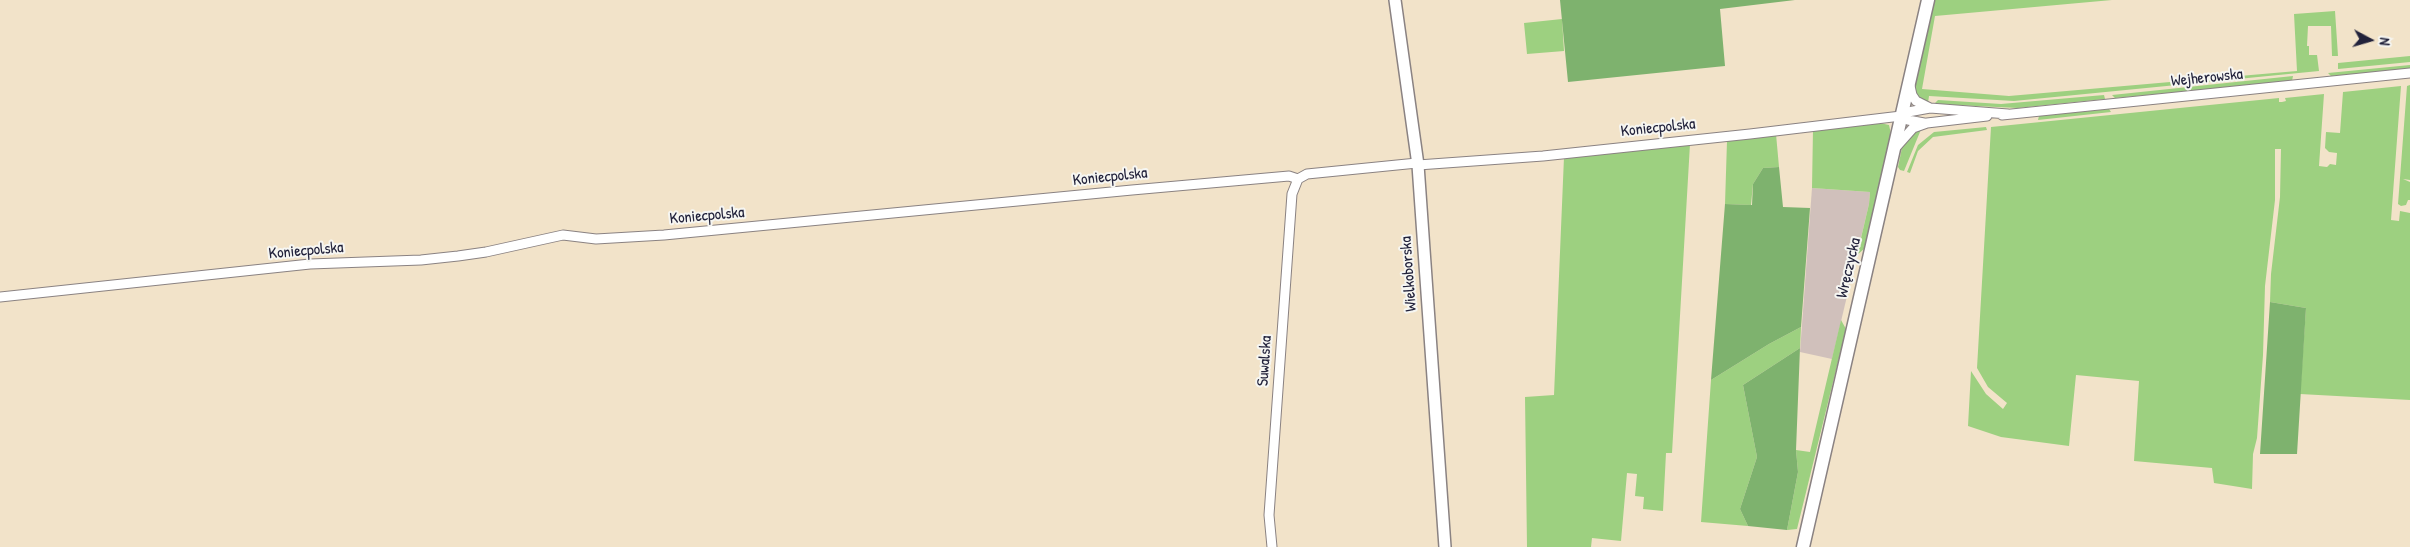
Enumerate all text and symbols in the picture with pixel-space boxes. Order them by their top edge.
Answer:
north arrow [2345,15,2395,65]
text: N [2376,37,2395,46]
street label: Wejherowska [2170,65,2244,91]
street label: Koniecpolska [1620,115,1696,141]
street label: Koniecpolska [1072,164,1148,190]
street label: Koniecpolska [669,203,745,229]
street label: Wielkoborska [1397,236,1421,312]
street label: Wręczycka [1833,236,1865,300]
street label: Koniecpolska [268,238,344,264]
street label: Suwalska [1254,335,1276,387]

